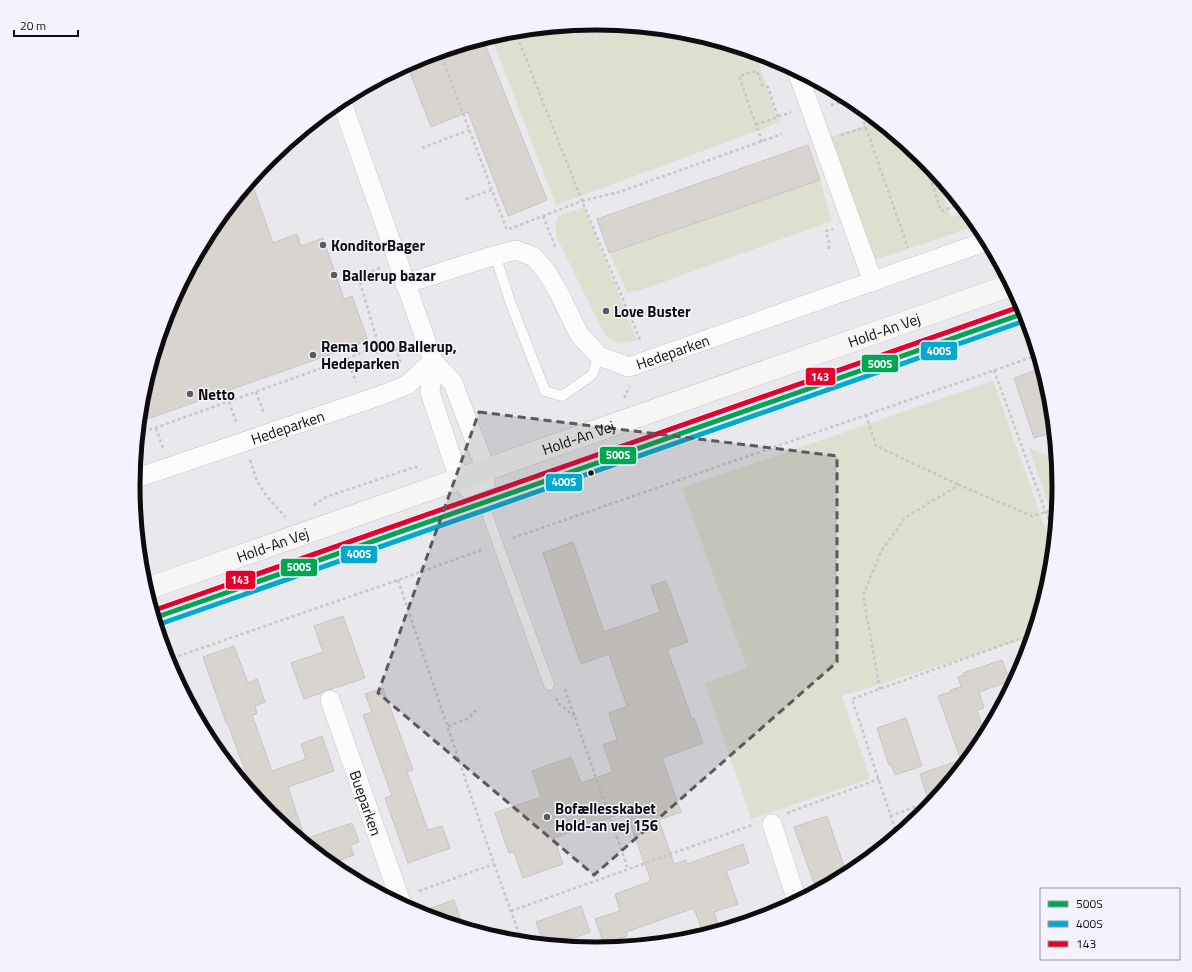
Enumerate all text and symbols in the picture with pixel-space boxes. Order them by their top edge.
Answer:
scale bar [14,12,78,38]
text: 20 m [20,16,46,35]
place label: KonditorBager [331,234,426,257]
marker: KonditorBager [318,240,328,250]
place label: Ballerup bazar [342,264,436,287]
marker: Ballerup bazar [329,270,339,280]
place label: Love Buster [614,300,691,323]
marker: Love Buster [601,306,611,316]
street label: Hold-An Vej [844,306,923,353]
street label: Hedeparken [633,328,713,375]
place label: Rema 1000 Ballerup, Hedeparken [321,335,457,375]
line badge: 400S [920,341,958,361]
text: 400S [927,343,951,359]
marker: Rema 1000 Ballerup, Hedeparken [308,350,318,360]
line badge: 500S [861,354,899,373]
text: 500S [868,356,892,372]
line badge: 143 [805,367,836,386]
text: 143 [811,369,829,385]
place label: Netto [198,383,235,406]
marker: Netto [185,389,195,399]
street label: Hedeparken [248,404,327,450]
street label: Hold-An Vej [539,414,617,460]
line badge: 500S [599,446,637,465]
text: 500S [606,447,630,463]
unlabelled marker [586,468,596,478]
line badge: 400S [545,473,583,492]
text: 400S [552,474,576,490]
street label: Hold-An Vej [233,521,312,568]
line badge: 400S [340,545,378,564]
text: 400S [347,546,371,562]
line badge: 500S [280,558,318,577]
text: 500S [287,559,311,575]
line badge: 143 [225,570,256,590]
text: 143 [231,572,249,588]
street label: Bueparken [344,767,388,839]
place label: Bofællesskabet Hold-an vej 156 [555,797,658,837]
marker: Bofællesskabet Hold-an vej 156 [542,812,552,822]
legend [1040,888,1180,960]
text: 500S [1076,894,1103,913]
text: 400S [1076,914,1103,933]
text: 143 [1076,934,1096,953]

